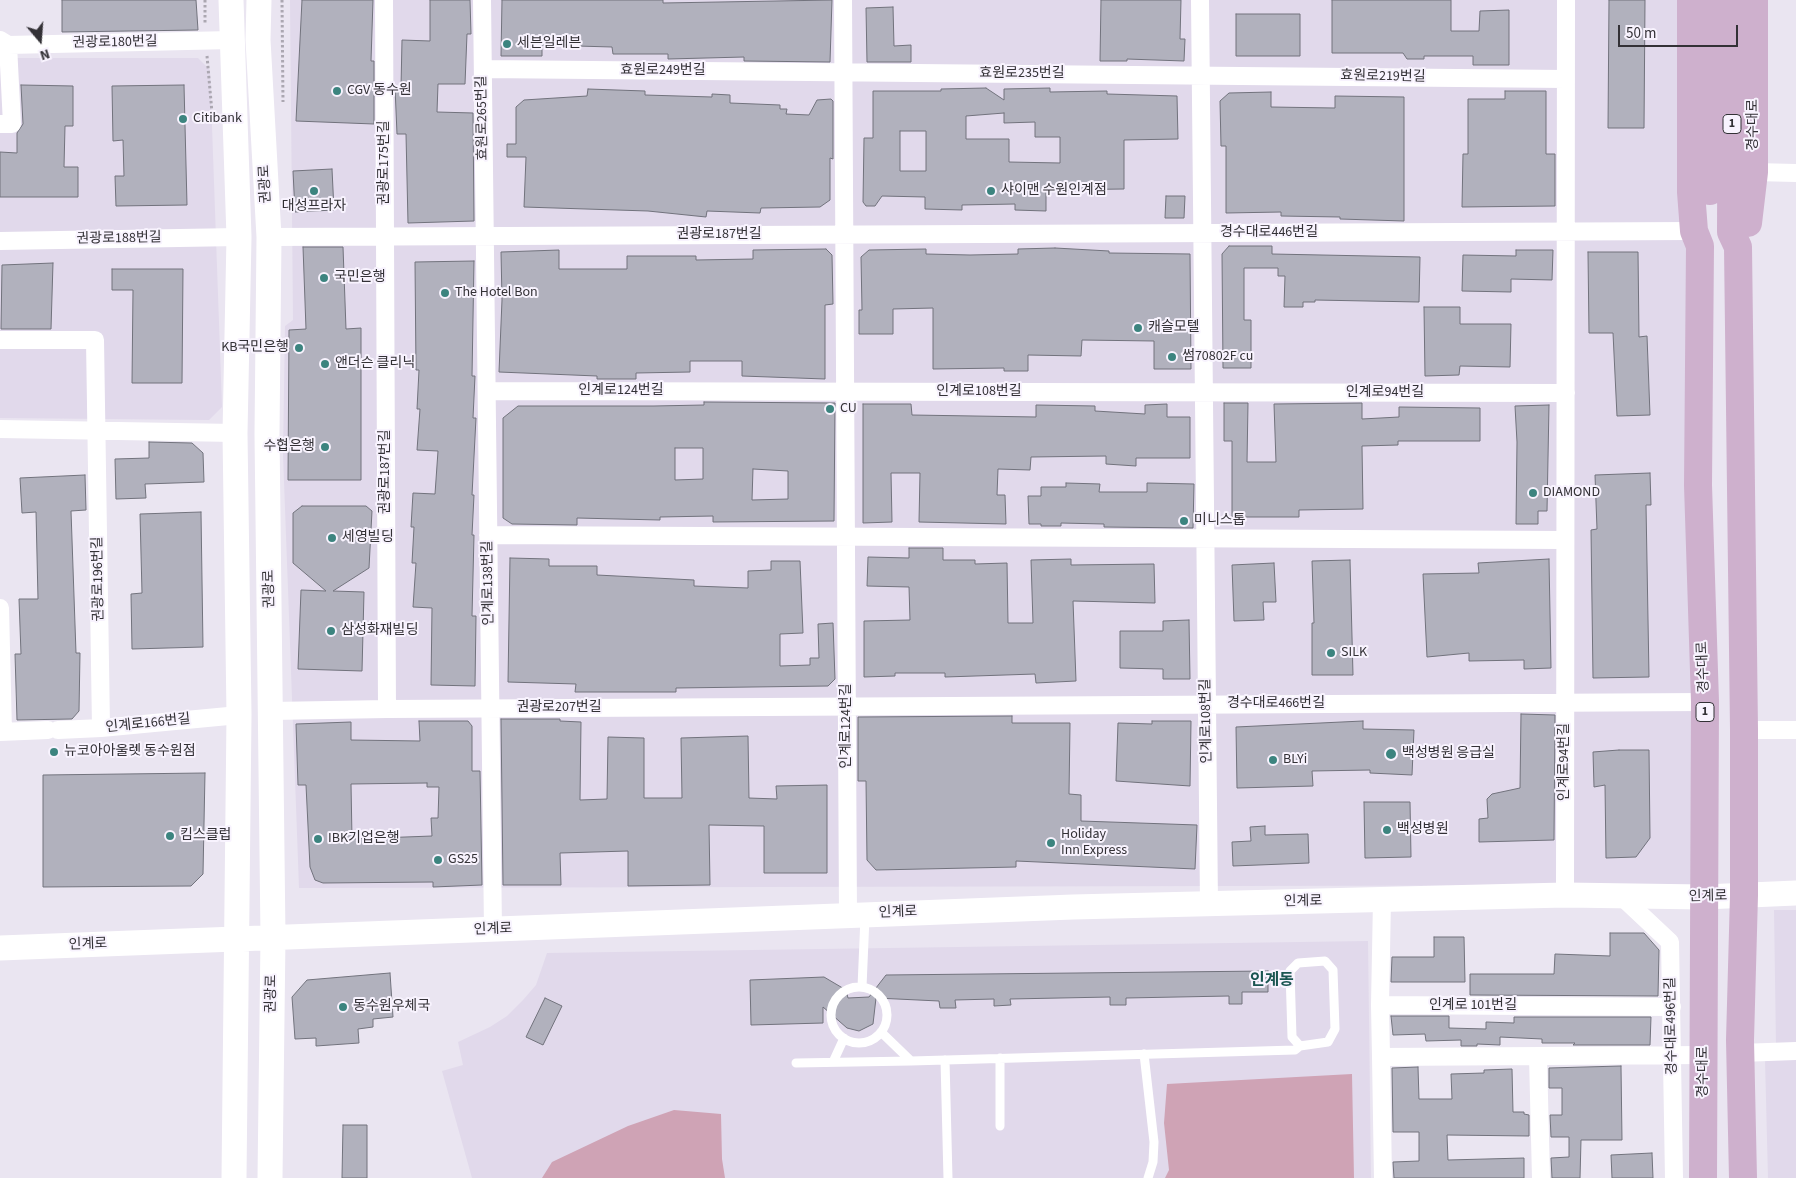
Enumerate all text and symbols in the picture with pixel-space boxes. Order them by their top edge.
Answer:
north arrow [15,15,65,65]
scale bar [1621,15,1741,47]
text: 50 m [1626,23,1656,44]
street label: 권광로180번길 [72,34,158,52]
place label: 세븐일레븐 [517,36,581,52]
marker: 세븐일레븐 [501,38,513,50]
text: N [37,43,52,65]
street label: 효원로249번길 [620,63,706,79]
street label: 효원로235번길 [979,66,1065,82]
street label: 효원로219번길 [1340,68,1426,86]
street label: 효원로265번길 [474,75,492,161]
place label: CGV 동수원 [347,83,412,99]
marker: CGV 동수원 [331,85,343,97]
street label: 경수대로 [1746,99,1762,151]
place label: Citibank [193,111,242,127]
marker: Citibank [177,113,189,125]
road number: 1 [1723,115,1741,134]
street label: 권광로175번길 [377,120,393,206]
street label: 권광로 [257,164,275,204]
place label: 샤이맨 수원인계점 [1001,183,1107,199]
marker: 대성프라자 [308,185,320,197]
marker: 샤이맨 수원인계점 [985,185,997,197]
place label: 대성프라자 [282,199,346,215]
street label: 경수대로446번길 [1220,225,1318,241]
street label: 권광로187번길 [676,227,762,243]
street label: 권광로188번길 [76,230,162,248]
place label: 국민은행 [334,270,386,286]
marker: 국민은행 [318,272,330,284]
place label: The Hotel Bon [455,285,538,301]
marker: The Hotel Bon [439,287,451,299]
place label: 캐슬모텔 [1148,320,1200,336]
marker: 캐슬모텔 [1132,322,1144,334]
place label: KB국민은행 [221,340,289,356]
marker: KB국민은행 [293,342,305,354]
place label: 썸70802F cu [1182,349,1253,365]
marker: 썸70802F cu [1166,351,1178,363]
place label: 앤더슨 클리닉 [335,356,415,372]
marker: 앤더슨 클리닉 [319,358,331,370]
street label: 인계로124번길 [578,383,664,399]
street label: 인계로108번길 [936,384,1022,400]
street label: 인계로94번길 [1346,385,1424,401]
place label: CU [840,401,857,417]
marker: CU [824,403,836,415]
street label: 권광로187번길 [378,429,394,515]
place label: 수협은행 [263,439,315,455]
marker: 수협은행 [319,441,331,453]
place label: DIAMOND [1543,485,1600,501]
marker: DIAMOND [1527,487,1539,499]
place label: 미니스톱 [1194,513,1246,529]
marker: 미니스톱 [1178,515,1190,527]
place label: 세영빌딩 [342,530,394,546]
marker: 세영빌딩 [326,532,338,544]
street label: 권광로196번길 [90,536,108,622]
street label: 인계로138번길 [480,540,498,626]
street label: 권광로 [261,570,279,608]
place label: 삼성화재빌딩 [341,623,418,639]
marker: 삼성화재빌딩 [325,625,337,637]
street label: 경수대로 [1695,641,1713,693]
place label: SILK [1341,645,1367,661]
marker: SILK [1325,647,1337,659]
street label: 인계로108번길 [1198,678,1216,764]
street label: 인계로124번길 [839,683,855,769]
street label: 경수대로466번길 [1227,696,1325,712]
street label: 권광로207번길 [516,700,602,716]
road number: 1 [1696,702,1714,722]
street label: 인계로166번길 [105,711,191,737]
street label: 인계로94번길 [1557,723,1573,801]
place label: 뉴코아아울렛 동수원점 [64,744,196,760]
marker: 뉴코아아울렛 동수원점 [48,746,60,758]
place label: 백성병원 응급실 [1402,746,1495,762]
marker: 백성병원 응급실 [1384,747,1398,761]
place label: BLYi [1283,752,1307,768]
marker: BLYi [1267,754,1279,766]
place label: 백성병원 [1397,822,1449,838]
marker: 백성병원 [1381,824,1393,836]
place label: Holiday Inn Express [1061,827,1127,860]
place label: 킴스클럽 [180,828,232,844]
marker: 킴스클럽 [164,830,176,842]
place label: IBK기업은행 [328,831,400,847]
marker: IBK기업은행 [312,833,324,845]
marker: Holiday Inn Express [1045,837,1057,849]
place label: GS25 [448,852,478,868]
marker: GS25 [432,854,444,866]
street label: 인계로 [1689,888,1727,906]
street label: 인계로 [1284,893,1322,911]
street label: 인계로 [878,904,918,922]
street label: 인계로 [473,921,513,939]
street label: 인계로 [68,936,108,954]
district label: 인계동 [1250,971,1294,991]
street label: 권광로 [263,975,281,1013]
street label: 경수대로496번길 [1663,977,1681,1075]
street label: 인계로 101번길 [1429,998,1517,1014]
place label: 동수원우체국 [353,999,430,1015]
marker: 동수원우체국 [337,1001,349,1013]
street label: 경수대로 [1696,1046,1712,1098]

